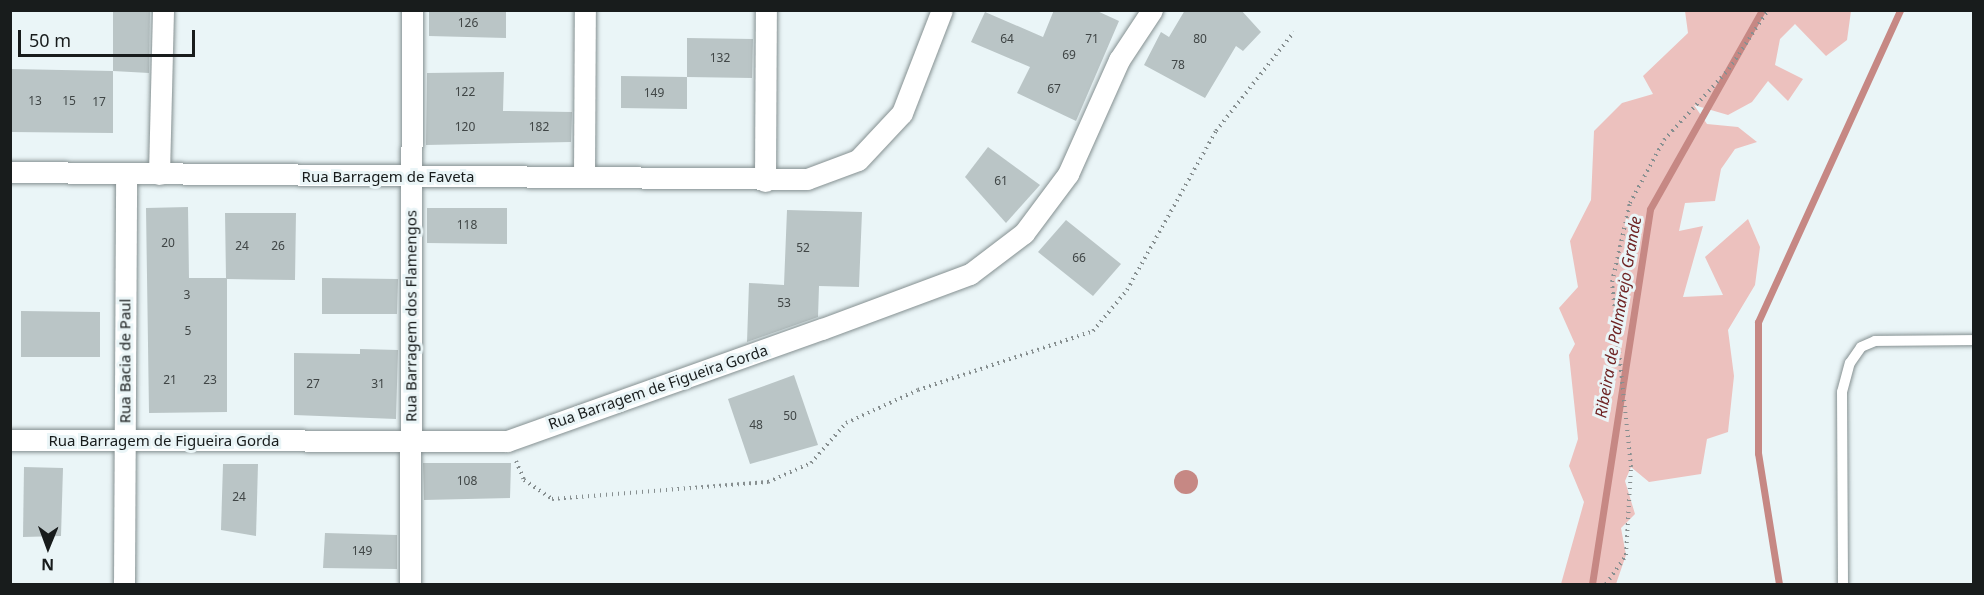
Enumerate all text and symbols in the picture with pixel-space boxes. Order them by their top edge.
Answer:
house number: 126 [458,16,478,30]
scale bar [21,18,198,56]
text: 50 m [29,28,71,52]
house number: 64 [1000,32,1014,46]
house number: 71 [1085,32,1099,46]
house number: 80 [1193,32,1207,46]
house number: 69 [1062,48,1076,62]
house number: 132 [710,51,730,65]
house number: 78 [1171,58,1185,72]
house number: 67 [1047,82,1061,96]
house number: 122 [455,85,475,99]
house number: 149 [644,86,664,100]
house number: 13 [28,94,42,108]
house number: 15 [62,94,76,108]
house number: 17 [92,95,106,109]
house number: 120 [455,120,475,134]
house number: 182 [529,120,549,134]
street label: Rua Barragem de Faveta [302,168,474,186]
house number: 61 [994,174,1008,188]
street label: Rua Barragem dos Flamengos [402,210,420,422]
water label: Ribeira de Palmarejo Grande [1591,215,1645,419]
house number: 118 [457,218,477,232]
house number: 20 [161,236,175,250]
house number: 24 [235,239,249,253]
house number: 26 [271,239,285,253]
house number: 52 [796,241,810,255]
house number: 66 [1072,251,1086,265]
house number: 3 [184,288,190,302]
house number: 53 [777,296,791,310]
street label: Rua Bacia de Paul [116,299,134,423]
house number: 5 [185,324,191,338]
street label: Rua Barragem de Figueira Gorda [546,341,770,433]
house number: 21 [163,373,177,387]
house number: 23 [203,373,217,387]
house number: 27 [306,377,320,391]
house number: 31 [371,377,385,391]
house number: 50 [783,409,797,423]
house number: 48 [749,418,763,432]
street label: Rua Barragem de Figueira Gorda [49,432,279,450]
house number: 108 [457,474,477,488]
house number: 24 [232,490,246,504]
north arrow [18,517,78,577]
house number: 149 [352,544,372,558]
text: N [41,554,54,576]

